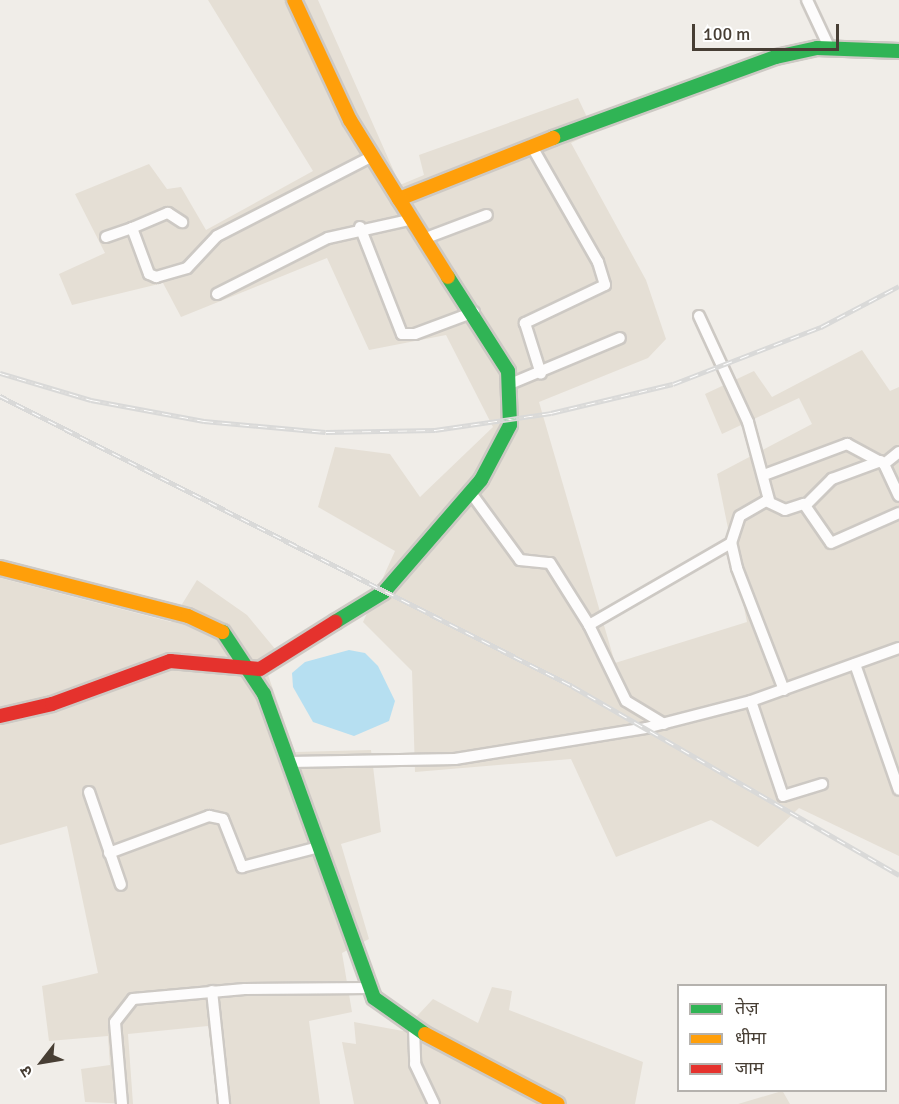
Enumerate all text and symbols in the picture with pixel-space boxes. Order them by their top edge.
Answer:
scale bar [695,12,842,50]
text: 100 m [703,23,750,45]
legend [677,984,887,1092]
text: तेज़ [735,997,759,1019]
text: धीमा [735,1027,766,1049]
north arrow [12,1032,72,1092]
text: जाम [735,1057,764,1079]
text: उ [16,1062,38,1080]

